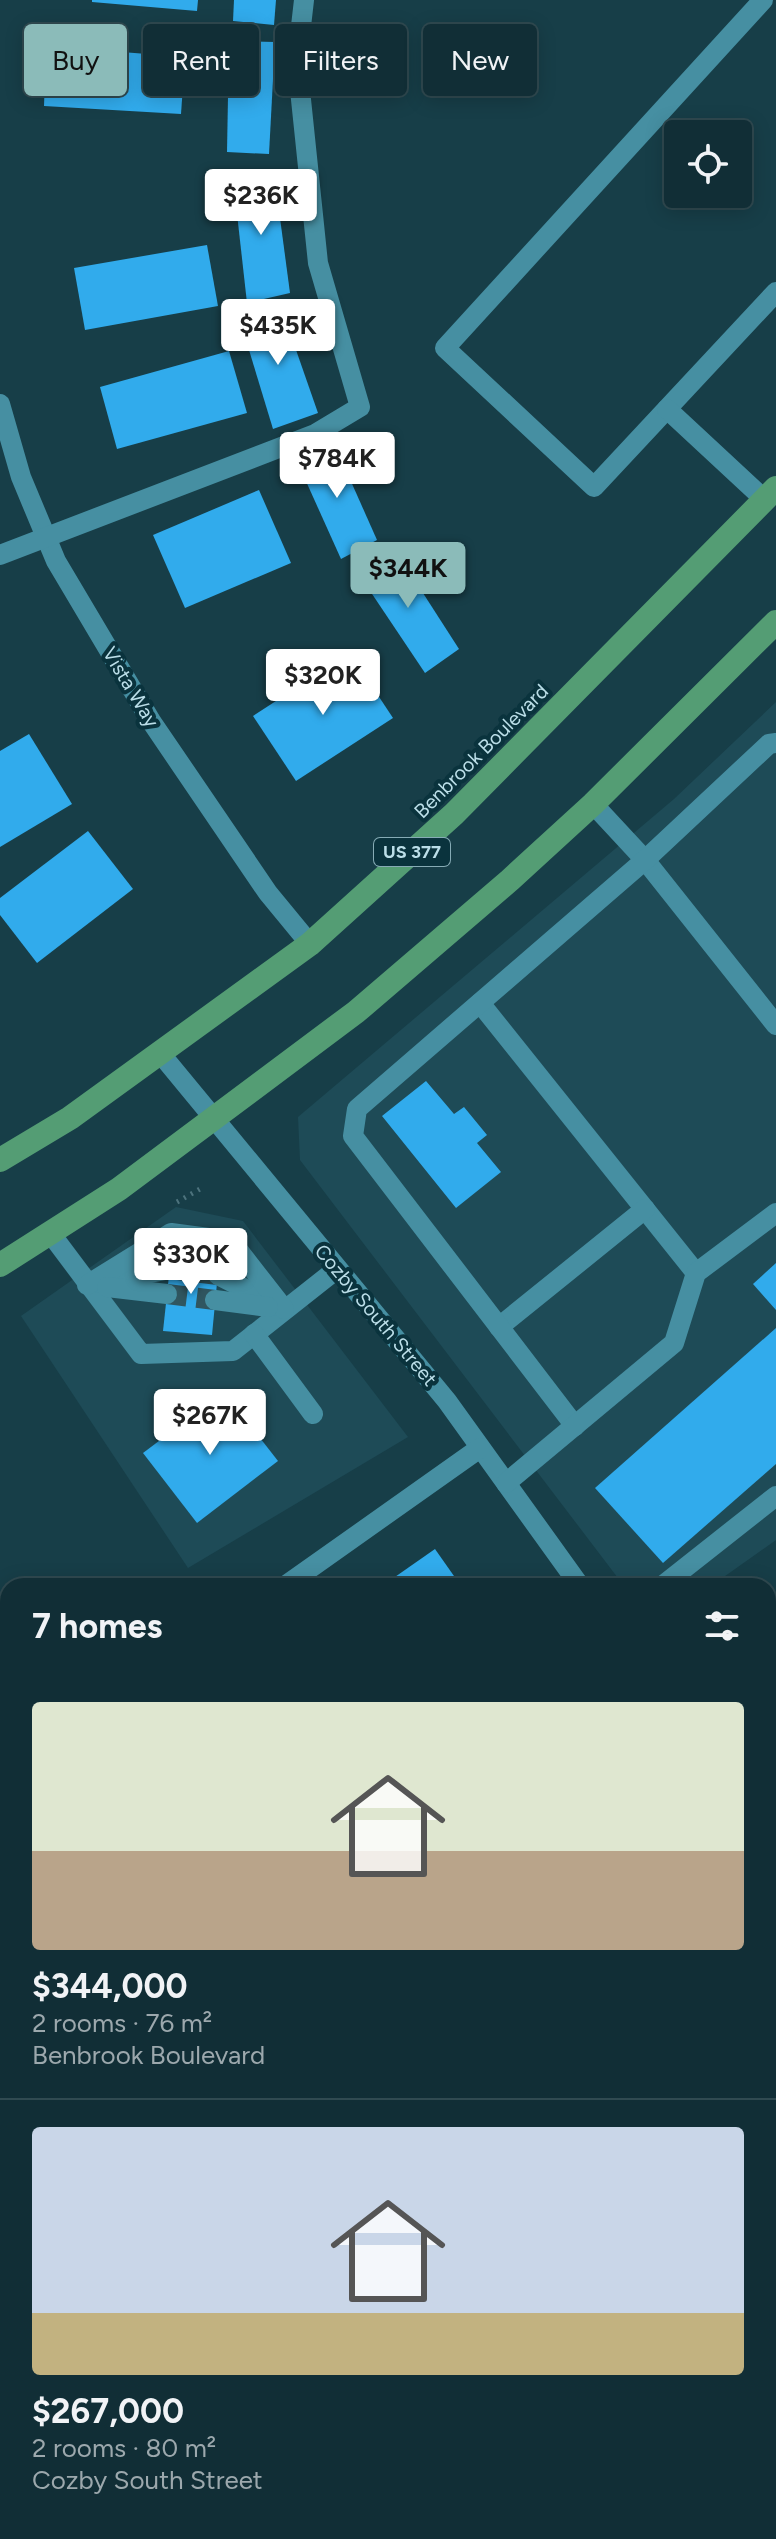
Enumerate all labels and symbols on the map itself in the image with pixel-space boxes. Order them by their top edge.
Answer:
pin: $236K [205,169,317,237]
pin: $435K [222,299,334,367]
pin: $784K [281,432,393,500]
pin: $344K [352,542,464,610]
street label: Vista Way [98,642,165,732]
pin: $320K [267,649,379,717]
street label: Benbrook Boulevard [409,679,553,823]
road number: US 377 [374,838,450,866]
pin: $330K [135,1228,247,1296]
street label: Cozby South Street [310,1239,442,1391]
pin: $267K [154,1389,266,1457]

